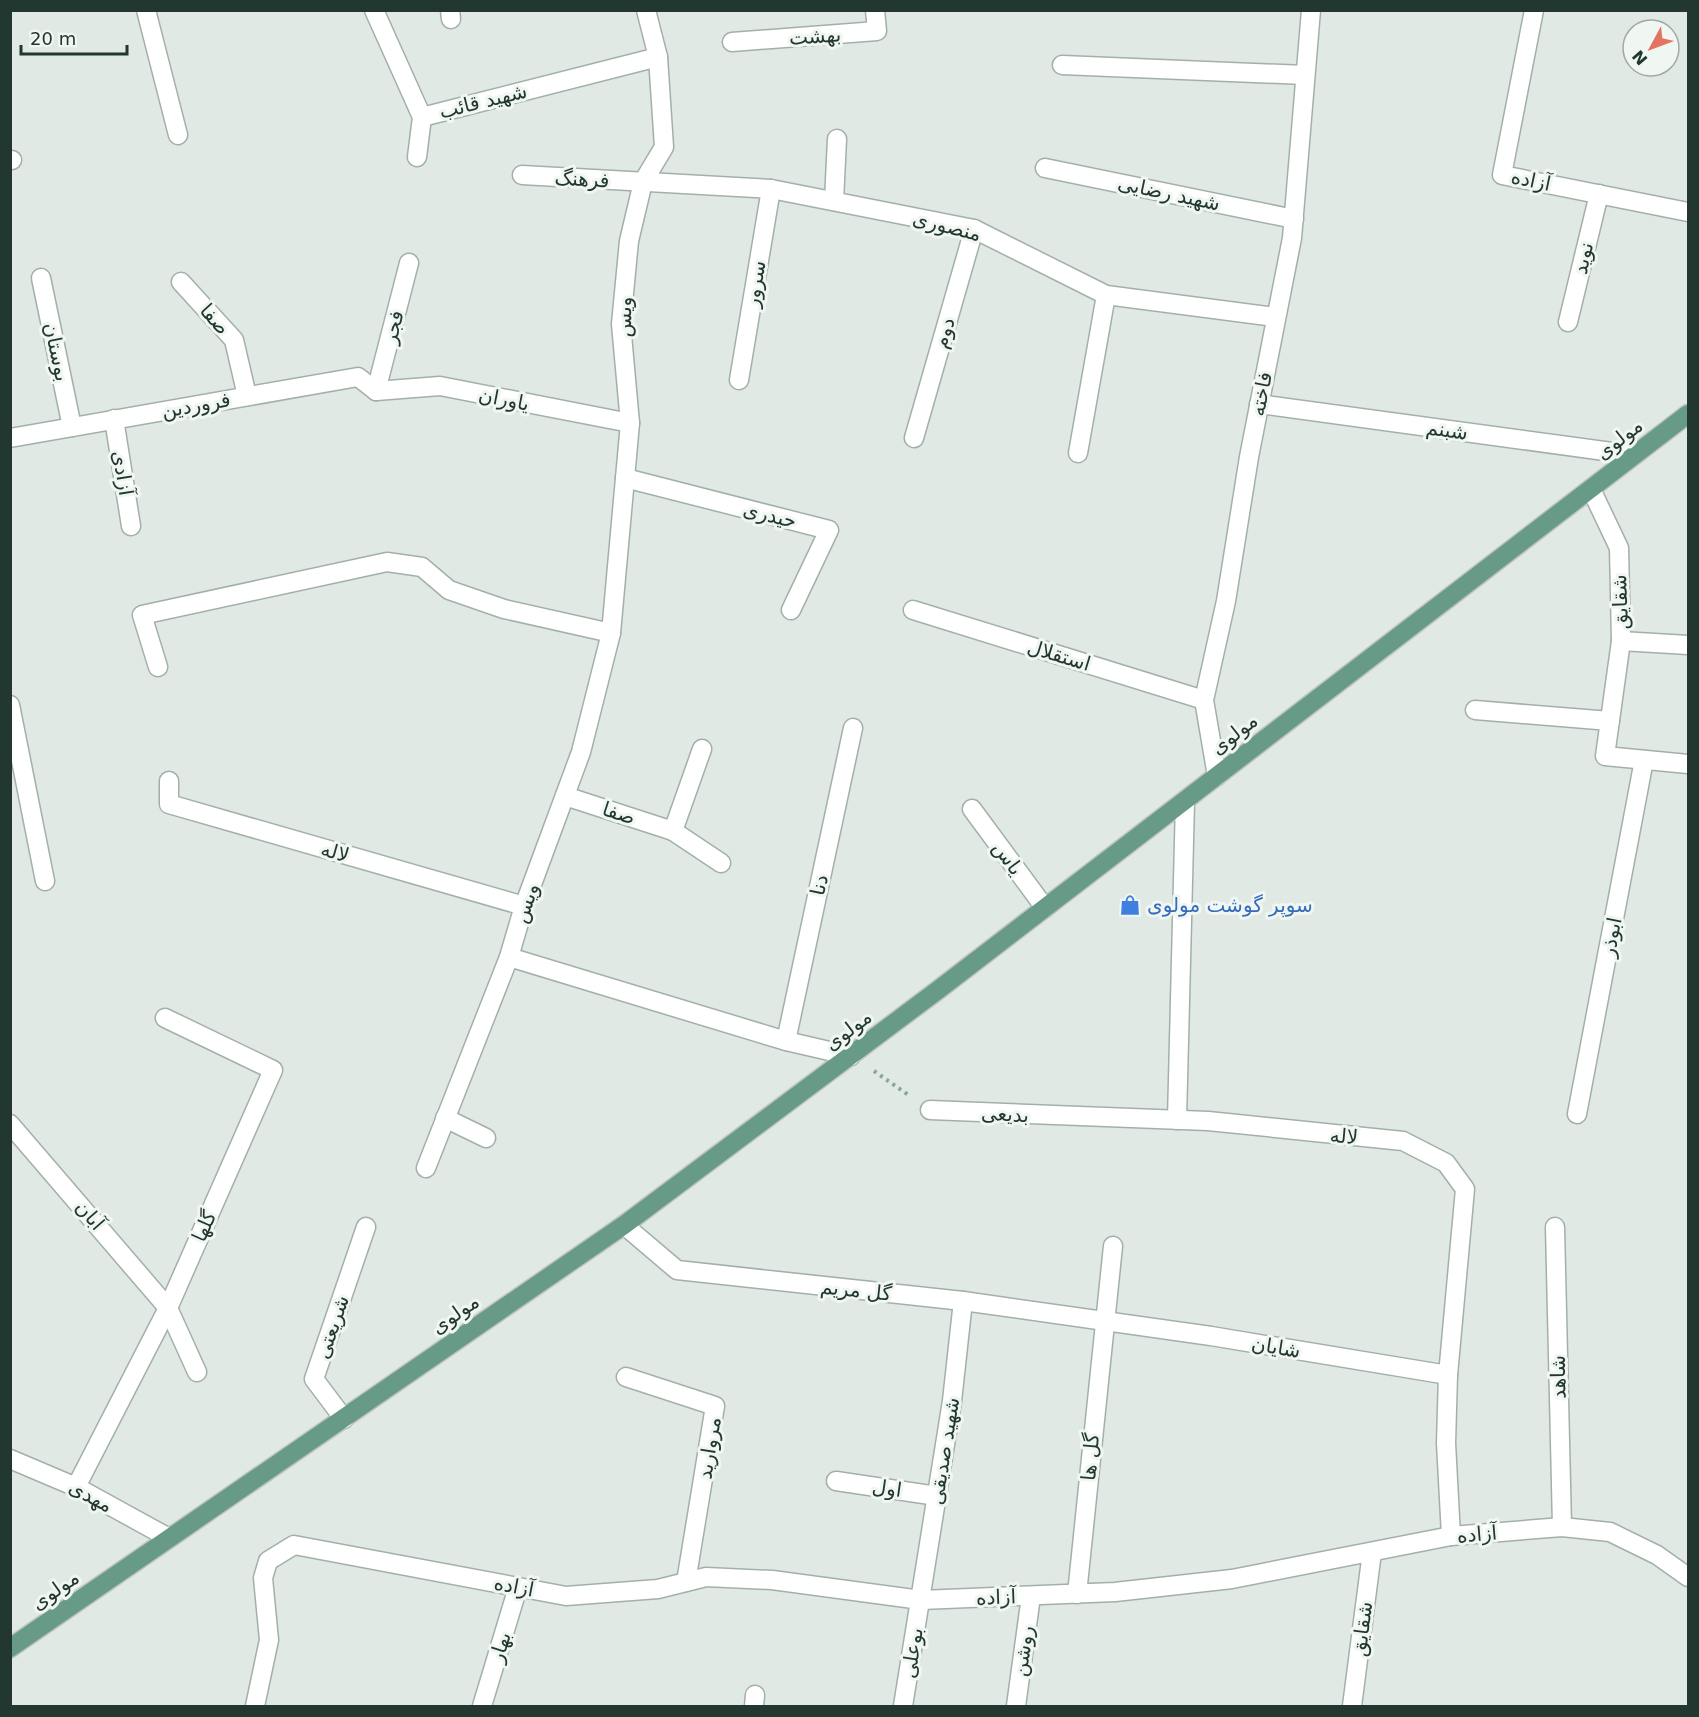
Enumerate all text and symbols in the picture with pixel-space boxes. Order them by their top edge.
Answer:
scale bar [21,18,128,56]
north arrow [1621,18,1681,78]
street label: بهشت [788,22,842,50]
text: 20 m [30,28,76,49]
text: N [1628,46,1652,69]
street label: شهید قائب [437,79,529,123]
street label: آزاده [1509,163,1555,196]
street label: فرهنگ [554,166,610,192]
street label: شهید رضایی [1116,170,1222,216]
street label: منصوری [910,206,984,246]
street label: نوید [1568,240,1598,276]
street label: سرور [739,259,771,310]
street label: ویس [612,296,636,338]
street label: صفا [195,299,235,339]
street label: فجر [377,308,409,347]
street label: دوم [928,315,960,351]
street label: بوستان [39,320,75,384]
street label: فاخته [1245,370,1277,418]
street label: یاوران [477,382,531,416]
street label: فروردین [160,387,232,423]
street label: مولوی [1591,413,1647,465]
street label: شبنم [1424,415,1470,445]
street label: آزادی [108,449,140,499]
street label: حیدری [741,497,799,533]
street label: شقایق [1607,574,1633,630]
street label: استقلال [1024,634,1094,676]
street label: مولوی [1206,708,1262,760]
street label: صفا [600,796,638,830]
street label: یاس [988,836,1028,880]
street label: لاله [318,837,352,867]
street label: دنا [805,872,833,898]
street label: ویس [508,880,544,926]
shop icon: سوپر گوشت مولوی [1118,893,1142,917]
place label: سوپر گوشت مولوی [1147,893,1313,918]
street label: ابوذر [1595,915,1627,960]
street label: مولوی [820,1004,876,1056]
street label: بدیعی [980,1101,1030,1127]
street label: لاله [1329,1123,1359,1149]
street label: آبان [70,1194,111,1236]
street label: گلها [187,1206,222,1245]
street label: گل مریم [819,1274,893,1306]
street label: مولوی [426,1289,484,1339]
street label: شریعتی [310,1292,354,1362]
street label: شایان [1250,1331,1302,1363]
street label: شاهد [1546,1355,1570,1399]
street label: شهید صدیقی [924,1395,964,1507]
street label: مروارید [692,1415,726,1481]
street label: گل ها [1076,1432,1104,1482]
street label: اول [871,1474,903,1502]
street label: مهدی [65,1475,117,1517]
street label: آزاده [1456,1519,1499,1548]
street label: مولوی [26,1565,84,1615]
street label: آزاده [492,1569,538,1602]
street label: آزاده [975,1583,1018,1610]
street label: شقایق [1347,1600,1377,1658]
street label: روشن [1008,1624,1038,1678]
street label: بوعلی [896,1626,928,1680]
street label: بهار [484,1629,516,1666]

